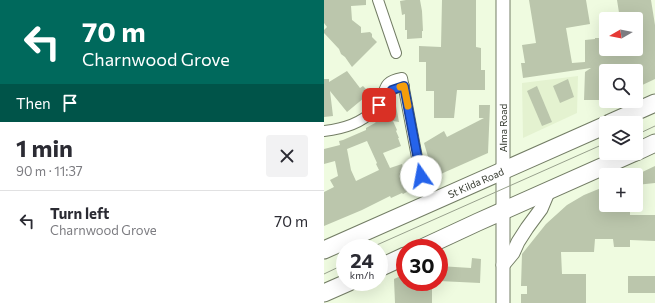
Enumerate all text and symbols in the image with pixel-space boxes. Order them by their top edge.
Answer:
north arrow [599,12,643,56]
map controls [599,12,643,212]
text: 70 m [82,14,146,48]
icon: left [16,16,68,68]
text: Charnwood Grove [82,48,230,70]
button: search [599,64,643,108]
pin [362,88,396,122]
icon: arrive [59,92,81,114]
text: Then [16,94,51,112]
icon: arrive [368,94,390,116]
street label: Alma Road [497,103,509,152]
button: layers [599,116,643,160]
text: 1 min [16,133,73,162]
button: close [266,135,308,177]
position arrow [400,155,442,197]
text: 90 m · 11:37 [16,163,83,179]
street label: St Kilda Road [446,165,506,200]
button: + [599,168,643,212]
text: Turn left [50,204,109,222]
icon: left [16,210,38,232]
text: 70 m [274,212,308,230]
text: Charnwood Grove [50,222,157,238]
speed limit sign: 30 [396,239,448,291]
text: 24 [350,248,374,272]
text: km/h [350,269,374,281]

